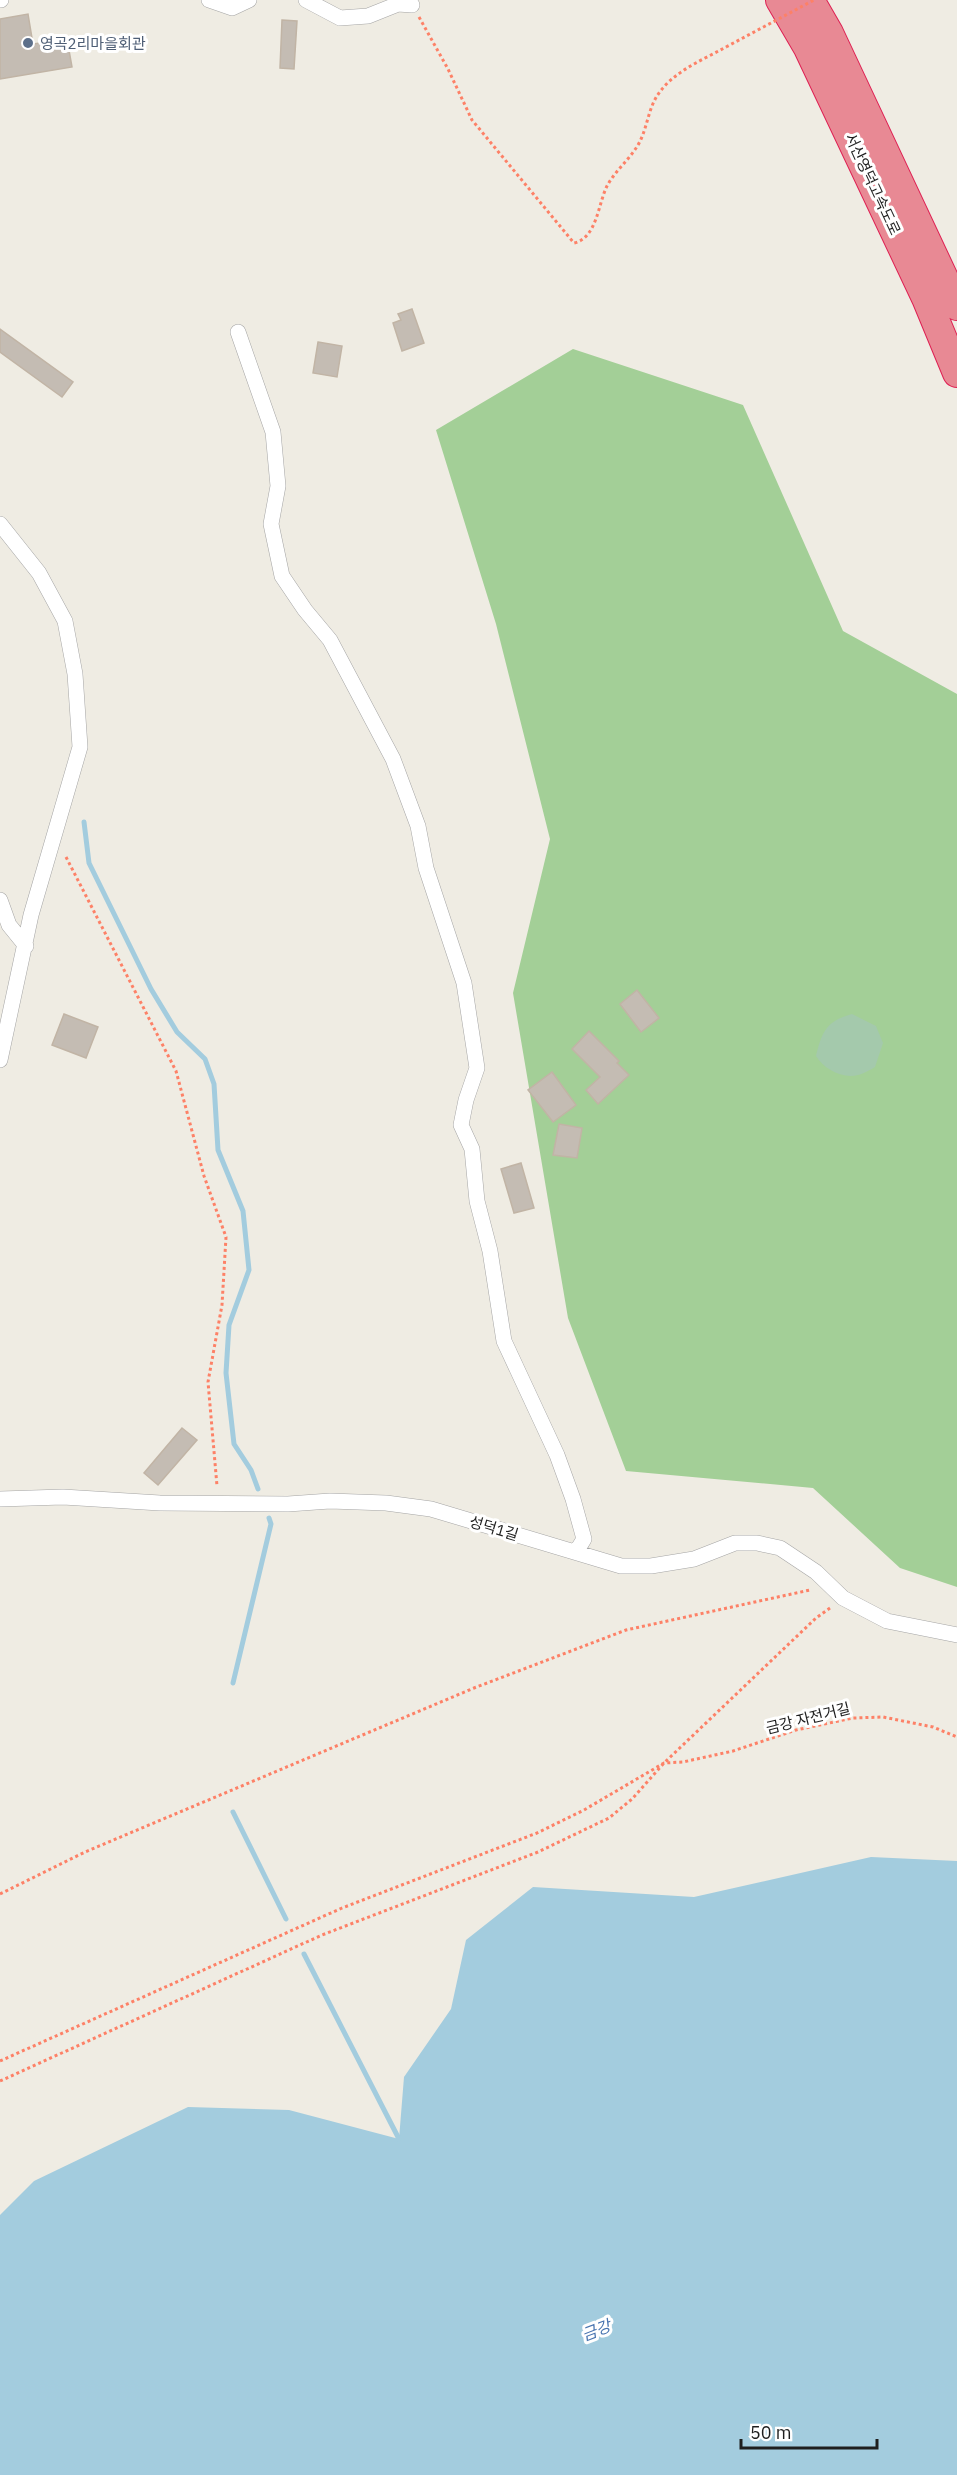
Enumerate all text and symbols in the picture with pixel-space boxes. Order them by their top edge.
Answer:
place label: 영곡2리마을회관 [40,34,146,53]
marker: 영곡2리마을회관 [21,36,35,50]
street label: 서산영덕고속도로 [841,130,905,238]
street label: 성덕1길 [467,1512,521,1544]
street label: 금강 자전거길 [764,1698,852,1738]
water label: 금강 [579,2315,615,2345]
scale bar [741,2412,878,2450]
text: 50 m [750,2421,792,2444]

